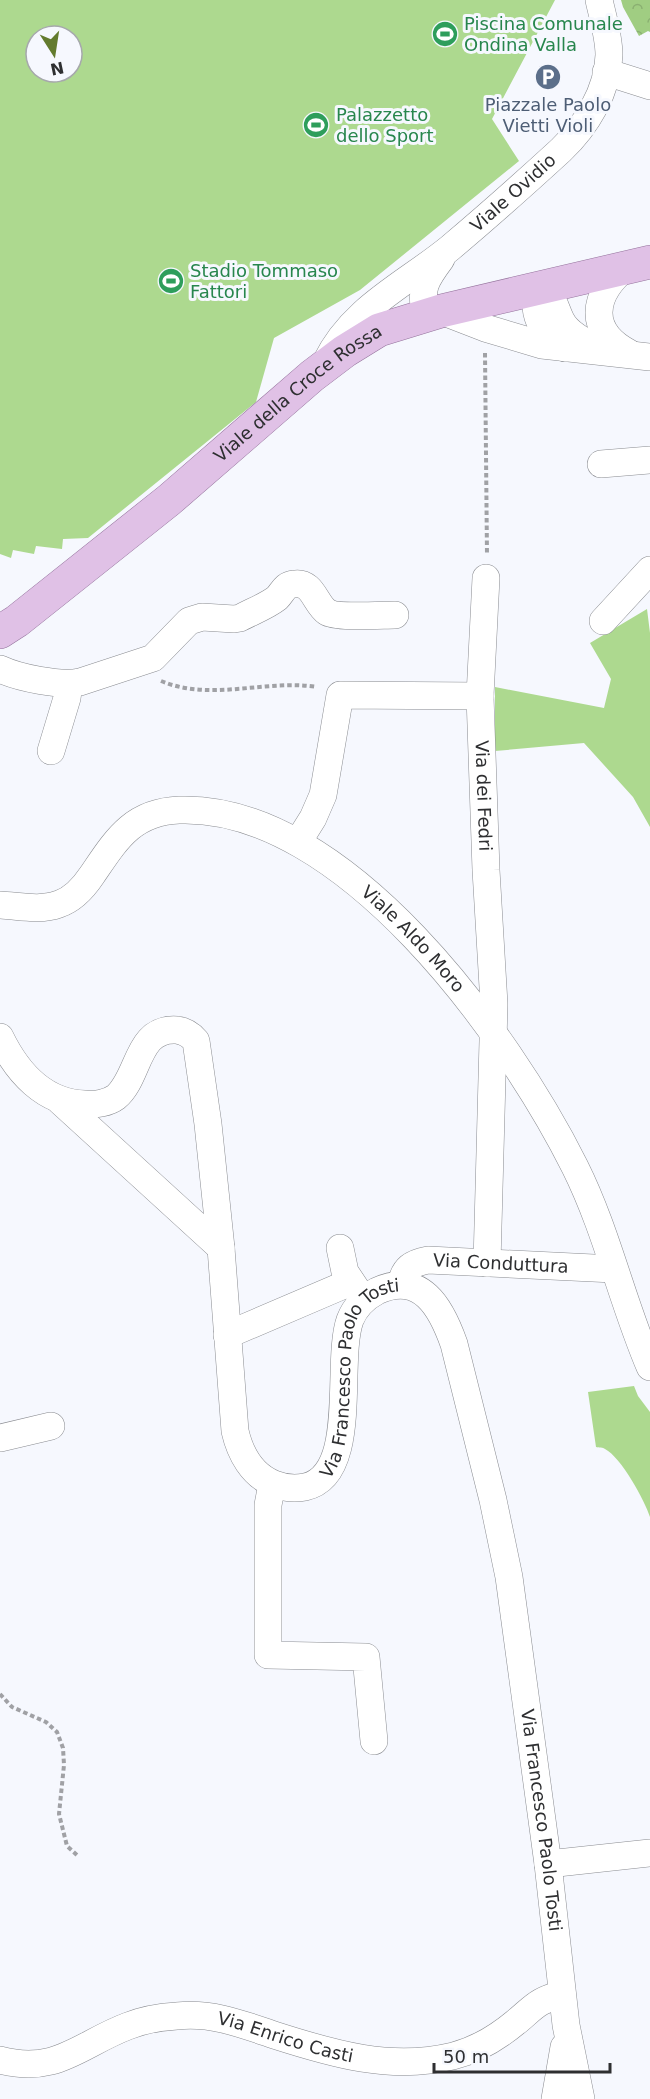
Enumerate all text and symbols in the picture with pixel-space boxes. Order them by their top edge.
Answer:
place label: Piscina Comunale Ondina Valla [464,13,623,55]
sports icon: Piscina Comunale Ondina Valla [430,19,460,49]
north arrow [24,24,84,84]
text: N [48,57,66,79]
parking icon: Piazzale Paolo Vietti Violi [533,62,563,92]
place label: Piazzale Paolo Vietti Violi [485,94,611,136]
place label: Palazzetto dello Sport [336,104,434,146]
sports icon: Palazzetto dello Sport [301,110,331,140]
street label: Viale Ovidio [466,149,560,236]
place label: Stadio Tommaso Fattori [190,260,338,302]
sports icon: Stadio Tommaso Fattori [156,266,186,296]
street label: Viale della Croce Rossa [209,320,385,466]
street label: Via dei Fedri [472,740,496,852]
street label: Viale Aldo Moro [357,881,469,996]
street label: Via Conduttura [433,1249,569,1277]
street label: Via Francesco Paolo Tosti [315,1274,400,1482]
street label: Via Francesco Paolo Tosti [517,1708,566,1932]
street label: Via Enrico Casti [216,2007,355,2066]
scale bar [434,2036,610,2074]
text: 50 m [443,2046,489,2067]

